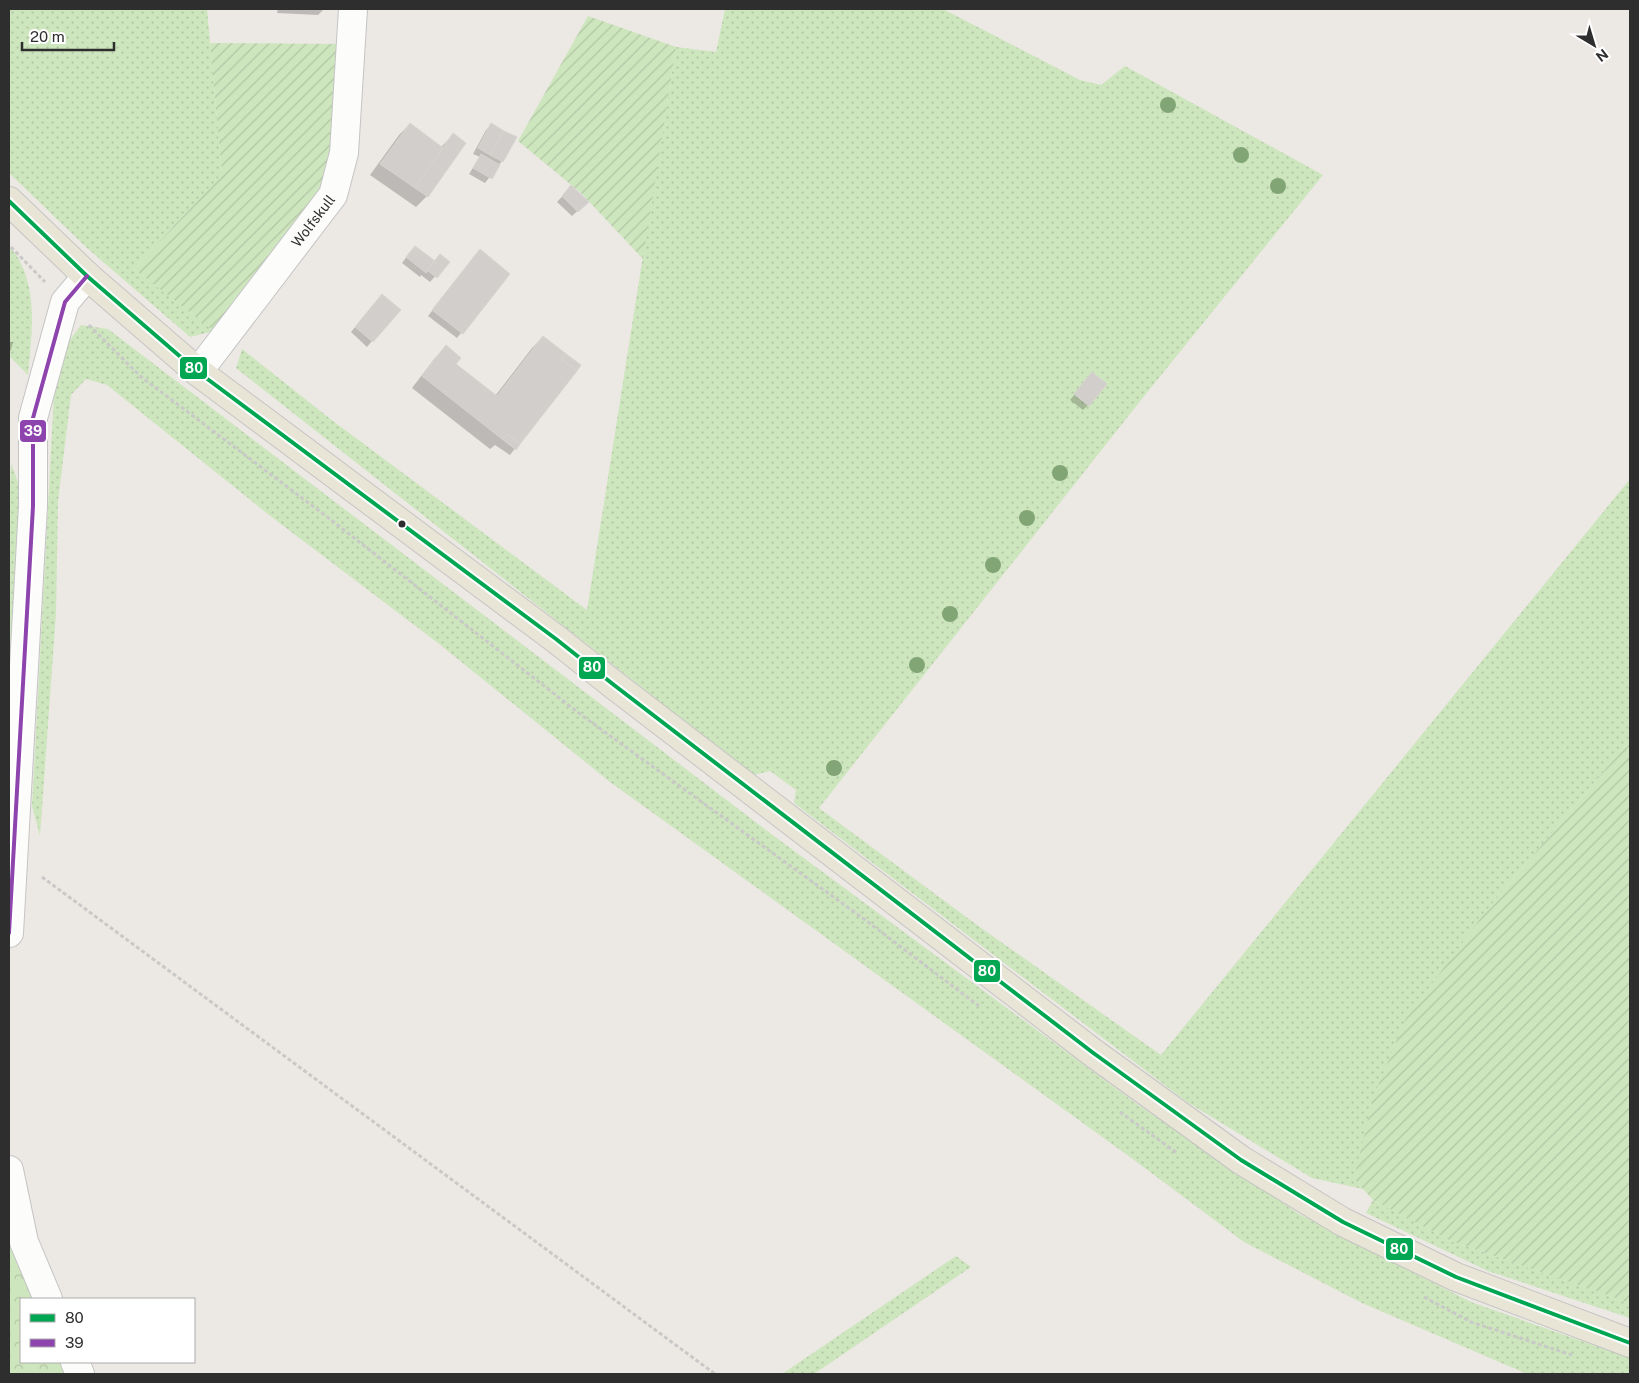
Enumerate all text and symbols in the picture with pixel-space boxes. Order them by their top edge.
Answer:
scale bar [22,20,115,52]
north arrow [1569,20,1619,70]
text: 20 m [30,28,65,45]
text: N [1593,46,1611,65]
street label: Wolfskull [288,192,338,250]
line badge: 80 [179,356,208,380]
text: 80 [185,360,203,376]
line badge: 39 [19,419,47,443]
text: 39 [24,423,42,439]
unlabelled marker [397,519,407,529]
line badge: 80 [578,656,606,680]
text: 80 [583,659,601,675]
line badge: 80 [973,959,1001,983]
text: 80 [978,963,996,979]
line badge: 80 [1385,1237,1414,1261]
text: 80 [1390,1241,1408,1257]
legend [20,1298,195,1363]
text: 80 [65,1309,84,1326]
text: 39 [65,1334,84,1351]

